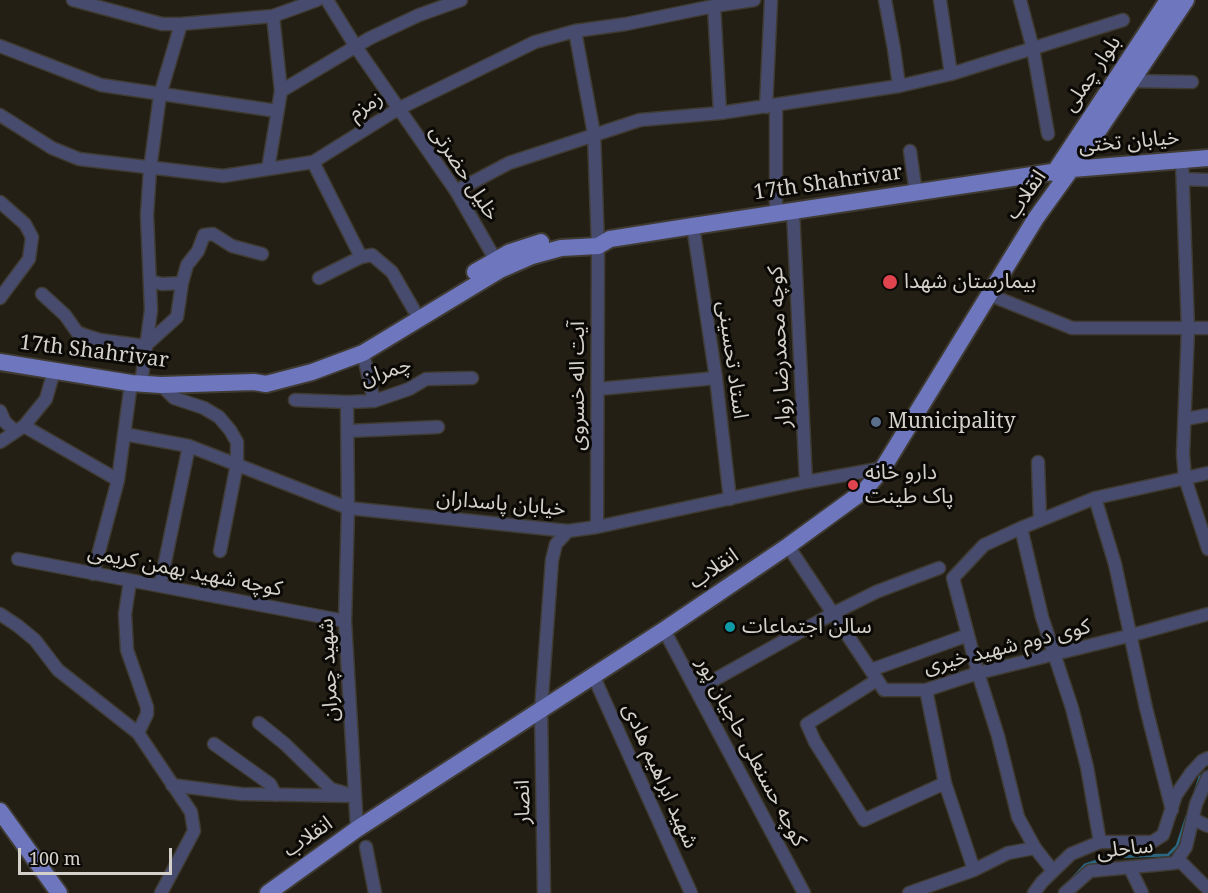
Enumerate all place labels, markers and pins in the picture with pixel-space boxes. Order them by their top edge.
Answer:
place label: بیمارستان شهدا [904,269,1036,295]
marker: بیمارستان شهدا [881,273,899,291]
place label: Municipality [888,409,1016,435]
marker: Municipality [869,415,883,429]
place label: دارو خانه پاک طینت [865,460,953,510]
marker: دارو خانه پاک طینت [846,478,860,492]
place label: سالن اجتماعات [742,614,872,640]
marker: سالن اجتماعات [723,620,737,634]

